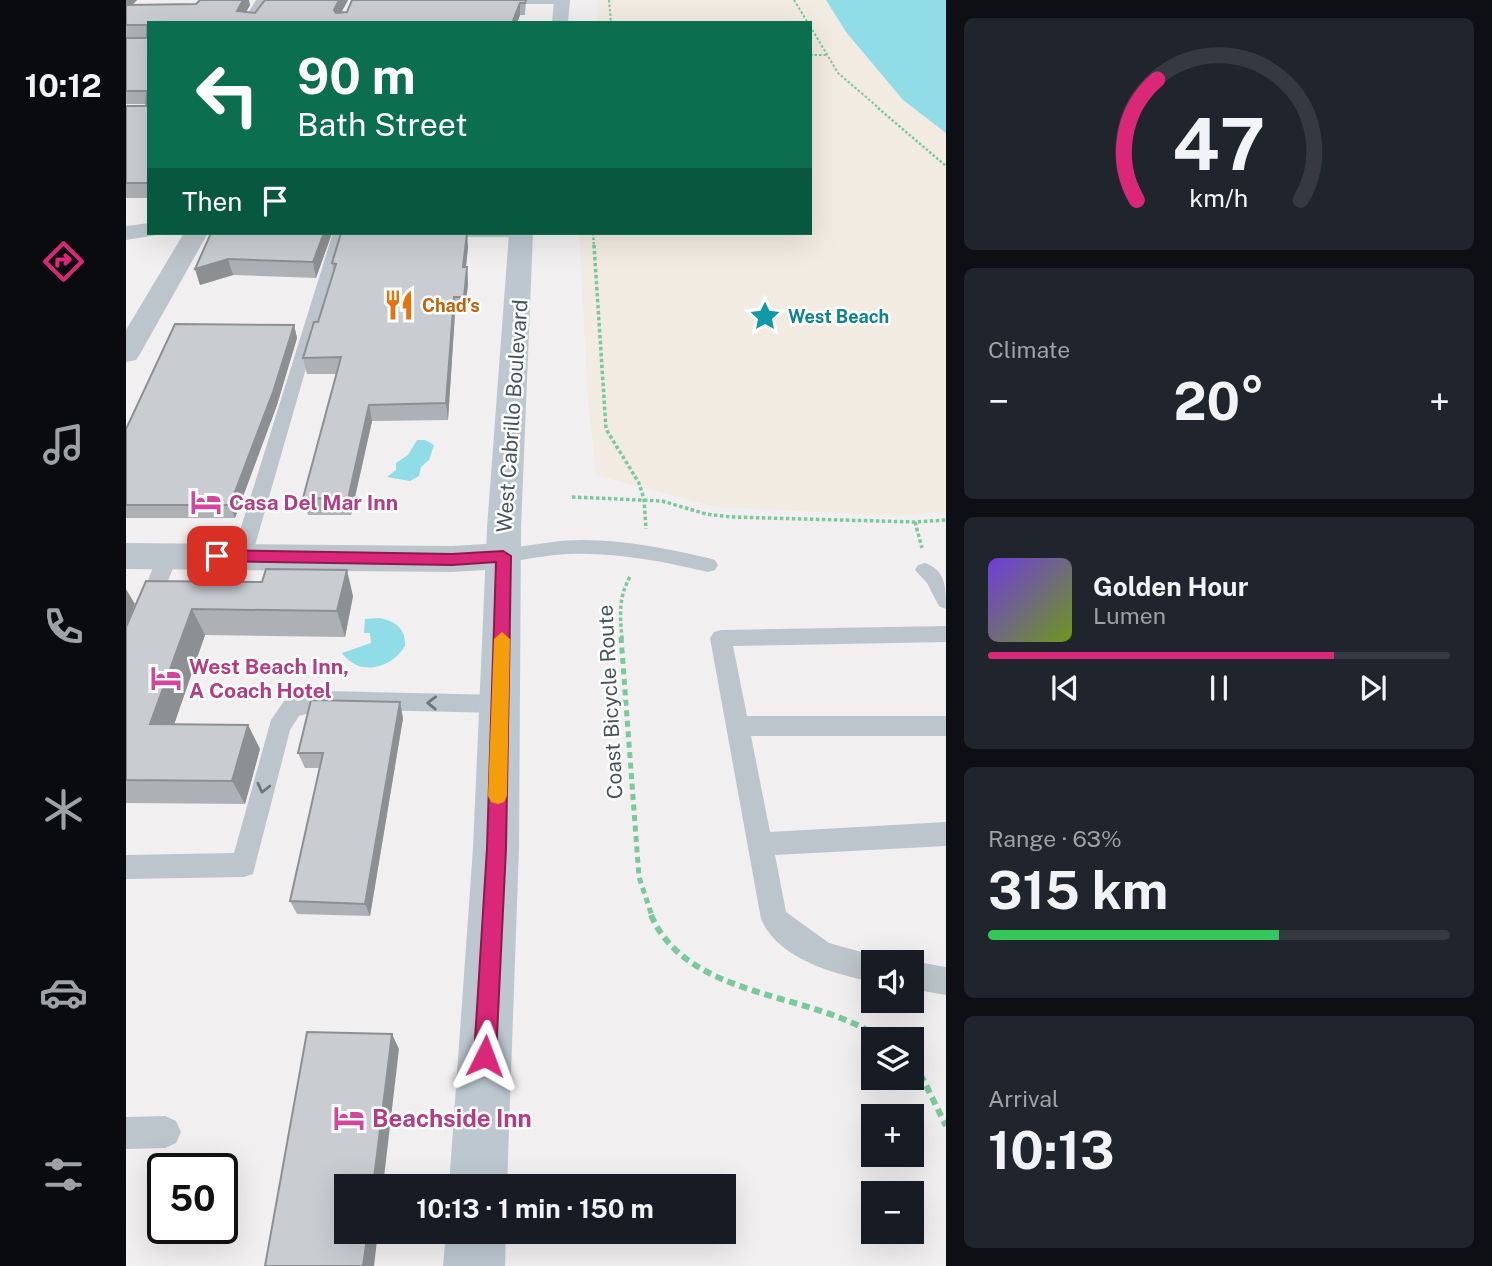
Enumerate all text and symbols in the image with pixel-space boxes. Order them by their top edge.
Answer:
text: 90 m [297,47,416,105]
icon: left [182,49,273,140]
text: 10:12 [25,67,101,104]
text: 47 [1172,101,1266,186]
text: Bath Street [297,106,468,143]
icon: arrive [256,182,294,220]
text: km/h [1190,183,1248,213]
text: Then [182,186,242,217]
icon: directions [39,237,88,286]
restaurant icon: Chad’s [382,288,416,322]
place label: Chad’s [422,295,480,316]
street label: West Cabrillo Boulevard [491,299,533,533]
place icon: West Beach [748,299,782,333]
place label: West Beach [788,306,889,327]
text: Climate [988,336,1070,363]
text: 20° [1173,371,1265,432]
text: − [988,379,1009,424]
text: + [1429,379,1450,424]
icon: music [39,420,88,469]
hotel icon: Casa Del Mar Inn [189,485,223,519]
place label: Casa Del Mar Inn [229,490,398,515]
pin [187,526,247,586]
icon: arrive [198,537,236,575]
text: Golden Hour [1093,571,1248,602]
icon: phone [39,602,88,651]
text: Lumen [1093,602,1166,629]
street label: Coast Bicycle Route [592,604,628,800]
place label: West Beach Inn, A Coach Hotel [189,654,349,703]
hotel icon: West Beach Inn, A Coach Hotel [149,661,183,695]
icon: previous [1046,669,1084,707]
icon: pause [1200,669,1238,707]
icon: next [1354,669,1392,707]
one-way arrow [426,695,437,710]
one-way arrow [257,782,271,794]
icon: climate [39,785,88,834]
text: Range · 63% [988,825,1122,852]
text: 315 km [988,860,1168,921]
map controls [861,950,924,1244]
button: sound [861,950,924,1013]
icon: car [39,968,88,1017]
position arrow [448,1019,522,1093]
button: layers [861,1027,924,1090]
text: Arrival [988,1085,1059,1112]
hotel icon: Beachside Inn [332,1101,366,1135]
place label: Beachside Inn [372,1104,532,1132]
button: + [861,1104,924,1167]
text: 10:13 [988,1120,1115,1181]
icon: filters [39,1150,88,1199]
speed limit sign: 50 [147,1153,238,1244]
button: − [861,1181,924,1244]
text: 10:13 · 1 min · 150 m [416,1193,654,1224]

